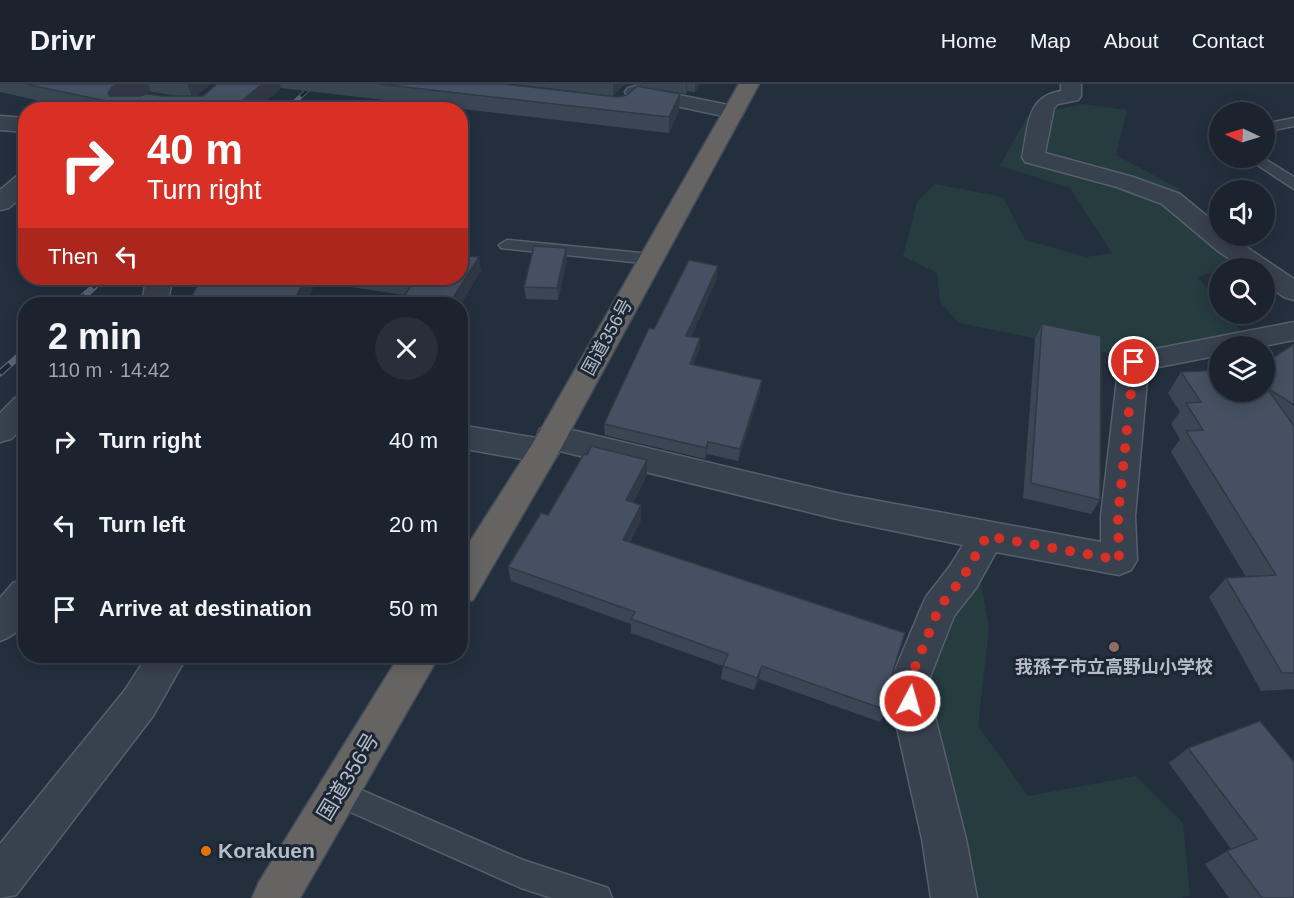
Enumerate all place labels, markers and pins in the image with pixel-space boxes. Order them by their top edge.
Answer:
pin [1108,336,1159,387]
marker: 我孫子市立高野山小学校 [1107,640,1121,654]
place label: 我孫子市立高野山小学校 [1015,657,1213,677]
place label: Korakuen [218,839,315,862]
marker: Korakuen [199,844,213,858]

